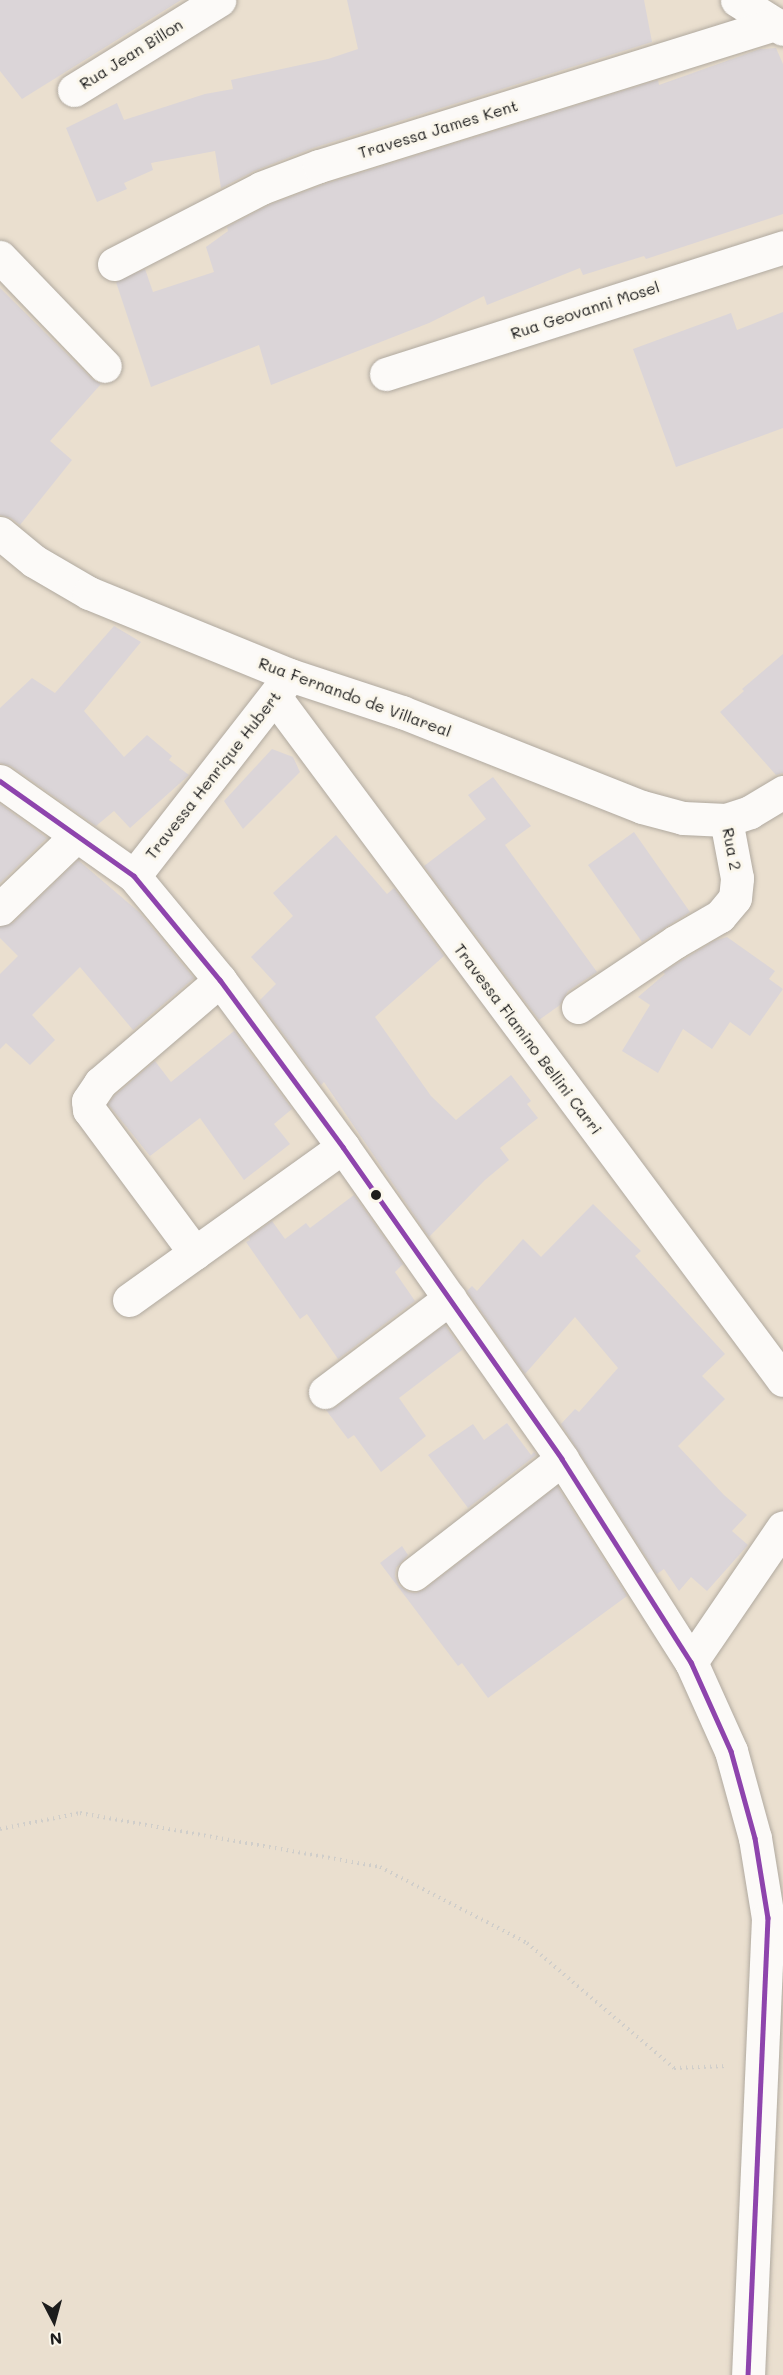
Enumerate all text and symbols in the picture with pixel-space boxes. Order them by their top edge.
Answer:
street label: Rua Jean Billon [76,15,186,93]
street label: Travessa James Kent [356,96,520,162]
street label: Rua Geovanni Mosel [508,277,662,343]
street label: Rua Fernando de Villareal [256,653,454,741]
street label: Travessa Henrique Hubert [141,687,285,863]
street label: Rua 2 [718,826,746,872]
street label: Travessa Flamino Bellini Carri [450,940,606,1138]
unlabelled marker [370,1189,382,1201]
north arrow [24,2291,84,2351]
text: N [49,2328,63,2350]

